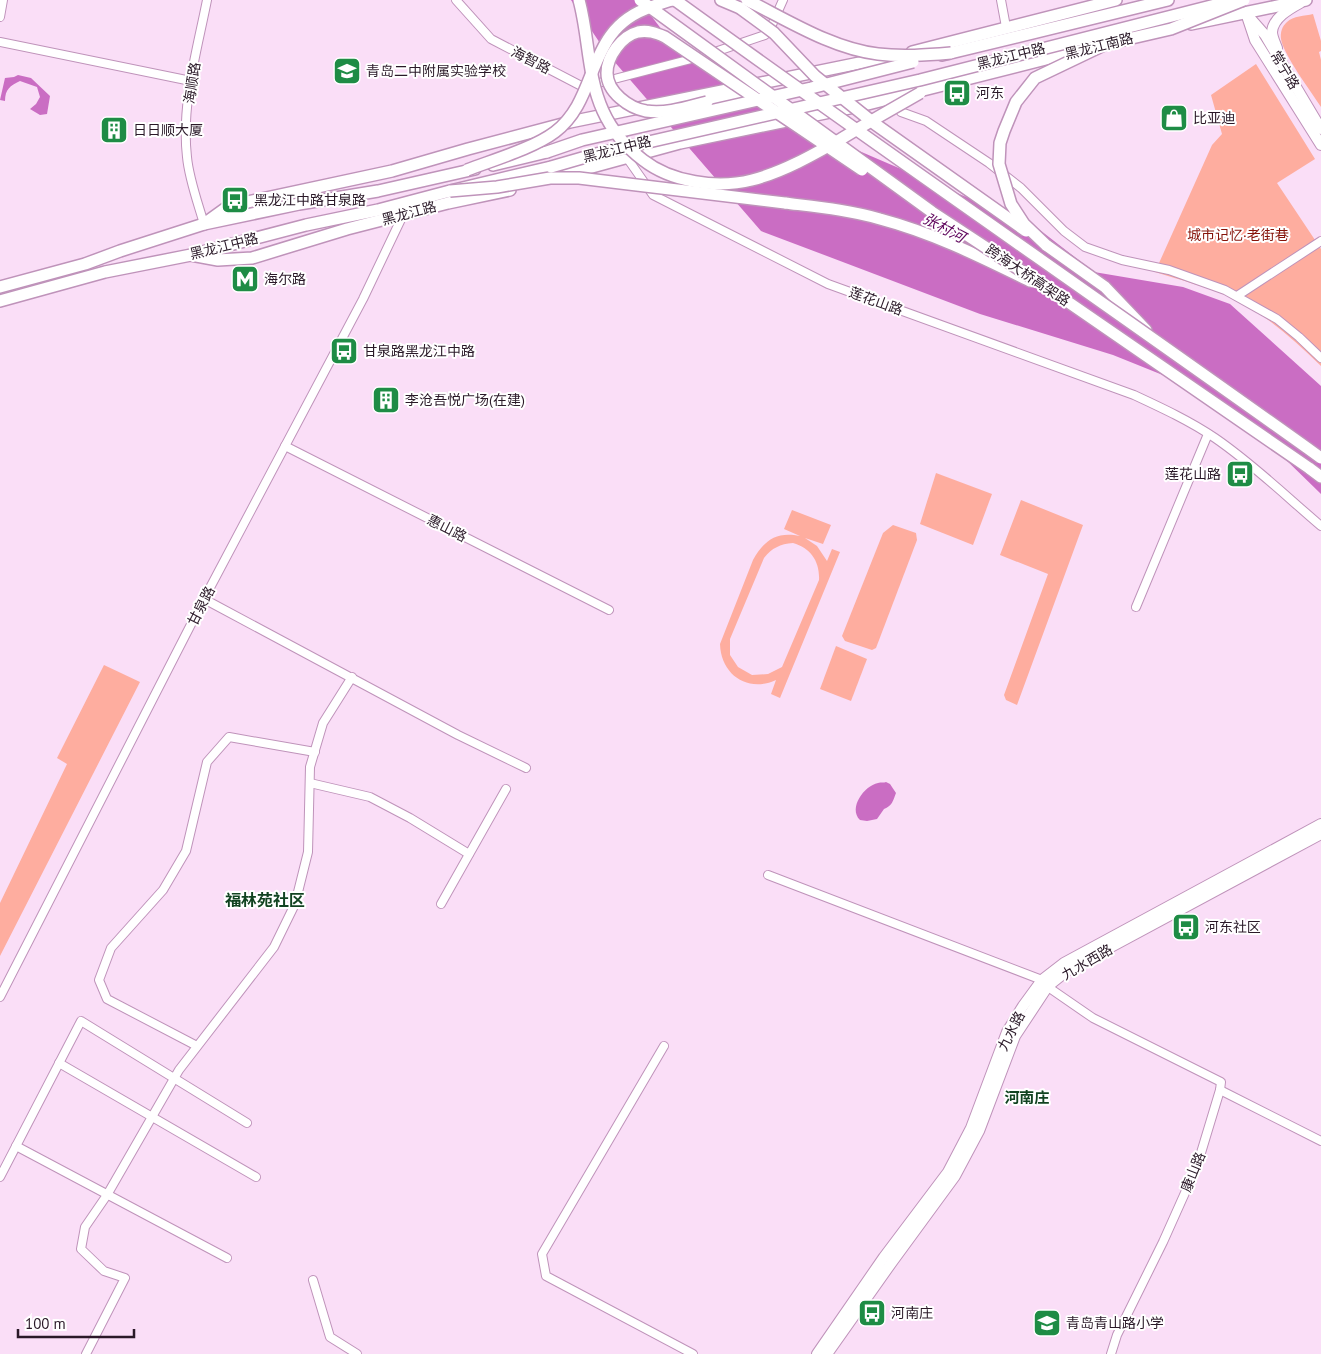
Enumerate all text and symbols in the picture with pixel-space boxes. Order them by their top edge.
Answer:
street label: 黑龙江南路 [1063,29,1135,63]
street label: 黑龙江中路 [975,39,1047,73]
street label: 海智路 [508,42,554,78]
street label: 常宁路 [1266,47,1304,93]
school or university icon: 青岛二中附属实验学校 [332,56,362,86]
street label: 海顺路 [180,61,204,105]
place label: 青岛二中附属实验学校 [366,62,506,80]
bus stop icon: 河东 [942,78,972,108]
place label: 河东 [976,84,1004,102]
shop icon: 比亚迪 [1159,103,1189,133]
place label: 比亚迪 [1193,109,1235,127]
building icon: 日日顺大厦 [99,115,129,145]
place label: 日日顺大厦 [133,121,203,139]
street label: 黑龙江中路 [581,132,653,166]
bus stop icon: 黑龙江中路甘泉路 [220,185,250,215]
place label: 黑龙江中路甘泉路 [254,191,366,209]
street label: 黑龙江路 [380,197,438,229]
water label: 张村河 [920,209,971,248]
park label: 城市记忆·老街巷 [1187,226,1289,244]
street label: 黑龙江中路 [188,229,260,263]
street label: 跨海大桥高架路 [982,240,1074,310]
metro station icon: 海尔路 [230,264,260,294]
place label: 海尔路 [264,270,306,288]
street label: 莲花山路 [847,283,905,319]
bus stop icon: 甘泉路黑龙江中路 [329,336,359,366]
place label: 甘泉路黑龙江中路 [363,342,475,360]
building icon: 李沧吾悦广场(在建) [371,385,401,415]
place label: 李沧吾悦广场(在建) [405,391,525,409]
bus stop icon: 莲花山路 [1225,459,1255,489]
place label: 莲花山路 [1165,465,1221,483]
street label: 惠山路 [424,510,470,546]
street label: 甘泉路 [183,583,219,629]
district label: 福林苑社区 [225,890,305,910]
bus stop icon: 河东社区 [1171,912,1201,942]
place label: 河东社区 [1205,918,1261,936]
street label: 九水西路 [1058,940,1116,984]
street label: 九水路 [993,1008,1029,1054]
district label: 河南庄 [1004,1088,1050,1107]
street label: 康山路 [1177,1149,1209,1195]
bus stop icon: 河南庄 [857,1298,887,1328]
place label: 河南庄 [891,1304,933,1322]
scale bar [18,1306,134,1338]
school or university icon: 青岛青山路小学 [1032,1308,1062,1338]
text: 100 m [25,1314,66,1333]
place label: 青岛青山路小学 [1066,1314,1164,1332]

